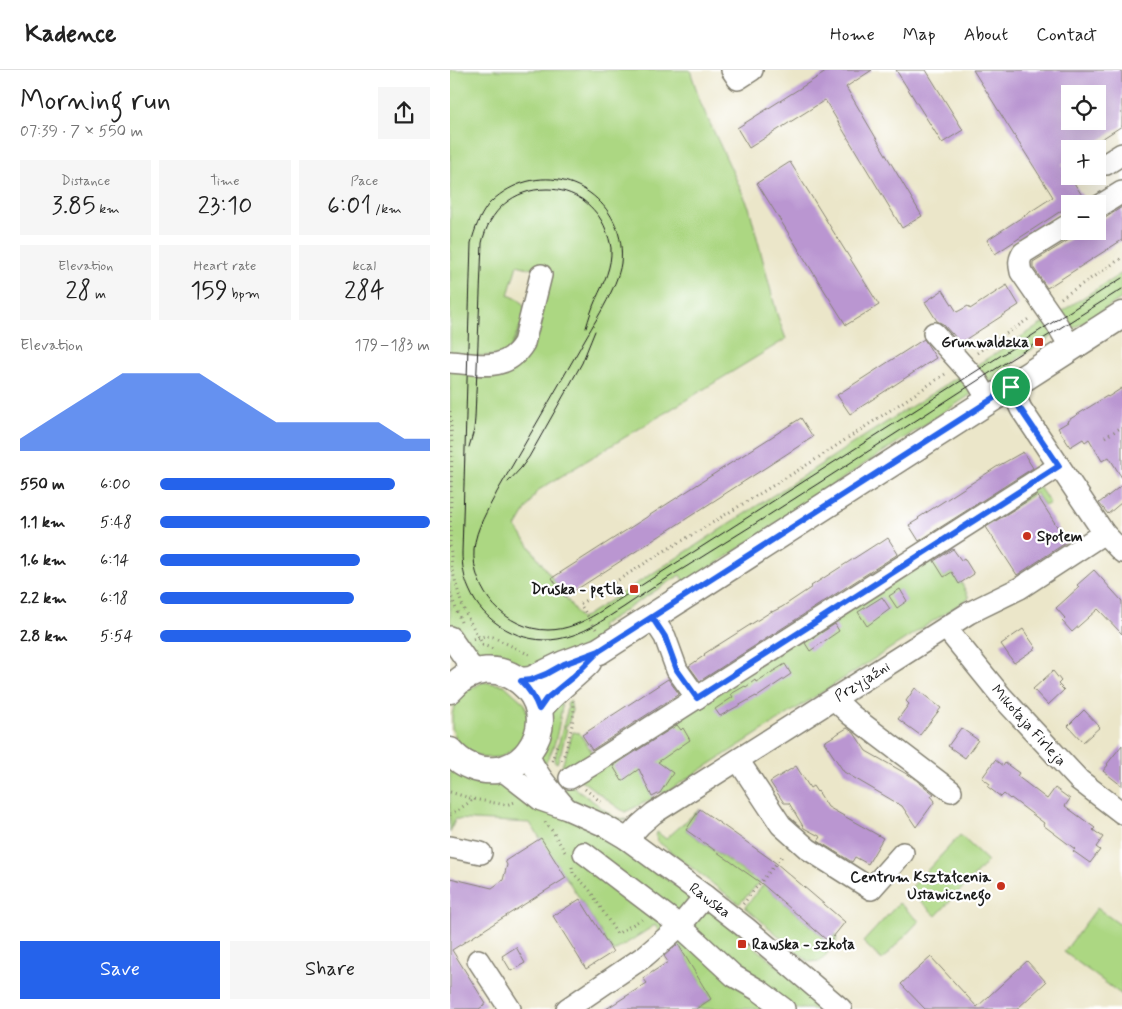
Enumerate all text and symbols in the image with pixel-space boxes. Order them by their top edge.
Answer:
text: Kadence [25,19,116,50]
text: Home [830,23,875,47]
text: Map [903,23,936,47]
text: About [964,23,1008,47]
text: Contact [1036,23,1097,47]
text: Morning run [20,83,171,120]
map controls [1061,85,1106,240]
button: locate [1061,85,1106,130]
button: share [378,87,430,139]
text: 07:39 · 7 × 550 m [20,121,143,142]
button: + [1061,140,1106,185]
text: Distance [61,172,110,190]
text: Time [210,172,240,190]
text: Pace [350,172,378,190]
text: 3.85 [52,190,96,223]
text: 23:10 [198,190,252,223]
text: 6:01 [327,190,371,223]
button: − [1061,195,1106,240]
text: km [96,200,120,218]
text: /km [371,200,402,218]
text: Elevation [58,257,113,275]
text: Heart rate [194,257,256,275]
text: kcal [353,257,376,275]
text: 28 [65,275,91,308]
text: 159 [190,275,228,308]
text: 284 [344,275,385,308]
text: m [91,285,106,303]
text: bpm [228,285,260,303]
place label: Grunwaldzka [941,333,1029,353]
text: Elevation [20,335,83,356]
text: 179–183 m [355,335,430,356]
marker: Grunwaldzka [1033,336,1045,348]
pin [990,366,1032,408]
icon: arrive [997,373,1025,401]
text: 550 m [20,474,65,495]
text: 6:00 [100,474,131,495]
text: 1.1 km [20,512,65,533]
text: 5:48 [100,512,132,533]
place label: Społem [1037,527,1083,547]
marker: Społem [1021,530,1033,542]
text: 1.6 km [20,550,66,571]
text: 6:14 [100,550,129,571]
place label: Druska - pętla [531,580,624,600]
marker: Druska - pętla [628,583,640,595]
text: 2.2 km [20,588,67,609]
text: 6:18 [100,588,128,609]
text: 2.8 km [20,626,68,647]
text: 5:54 [100,626,133,647]
street label: Przyjaźni [831,657,894,707]
street label: Mikołaja Firleja [986,681,1070,771]
place label: Centrum Kształcenia Ustawicznego [850,868,992,907]
street label: Rawska [685,879,734,923]
marker: Centrum Kształcenia Ustawicznego [995,880,1007,892]
place label: Rawska - szkoła [752,935,855,955]
marker: Rawska - szkoła [736,938,748,950]
button: Save [20,941,220,999]
button: Share [230,941,430,999]

